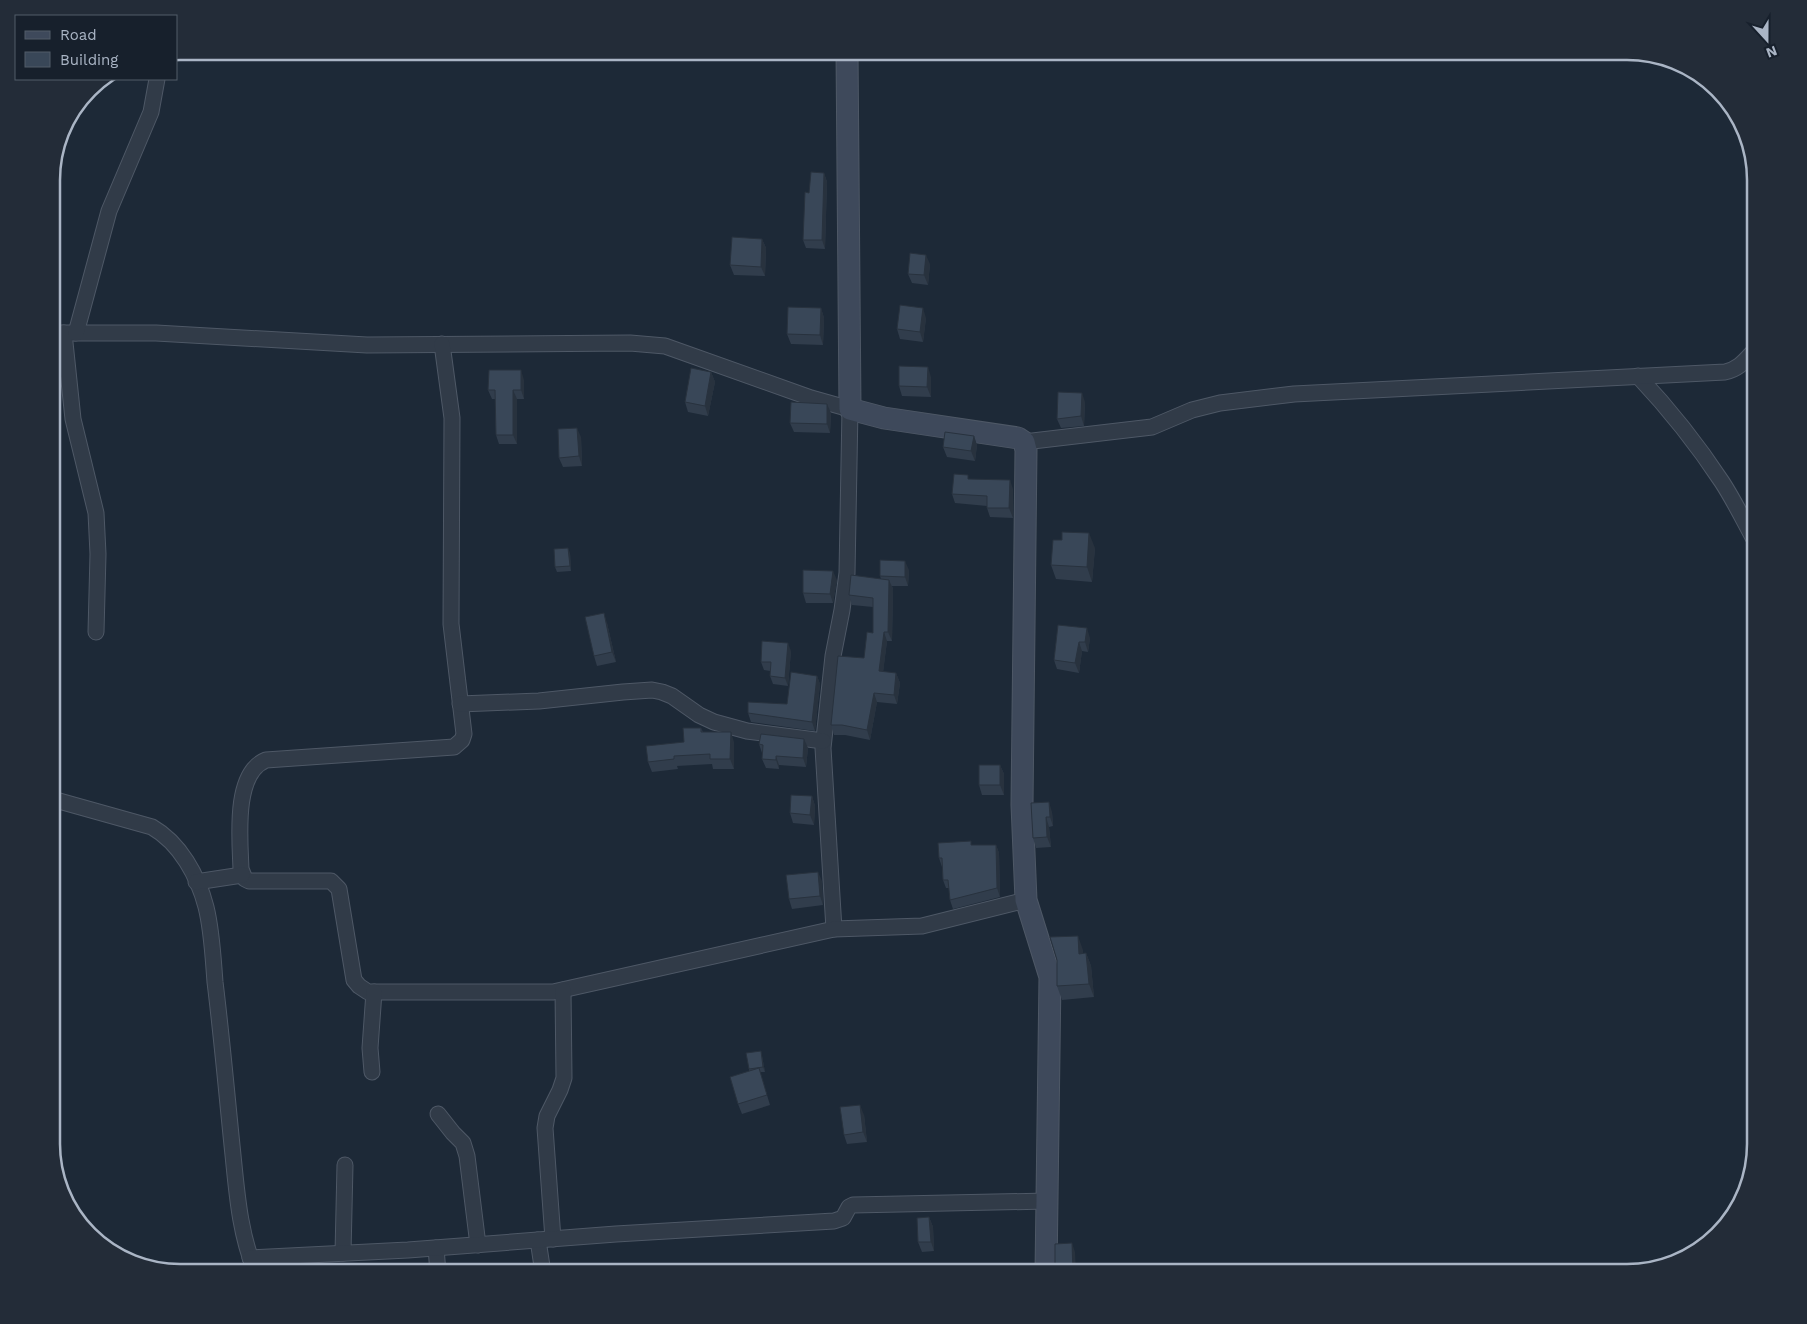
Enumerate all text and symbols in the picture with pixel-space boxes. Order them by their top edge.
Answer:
legend [15,15,178,80]
north arrow [1742,15,1792,65]
text: Road [60,26,97,44]
text: N [1764,43,1779,61]
text: Building [60,51,118,69]

